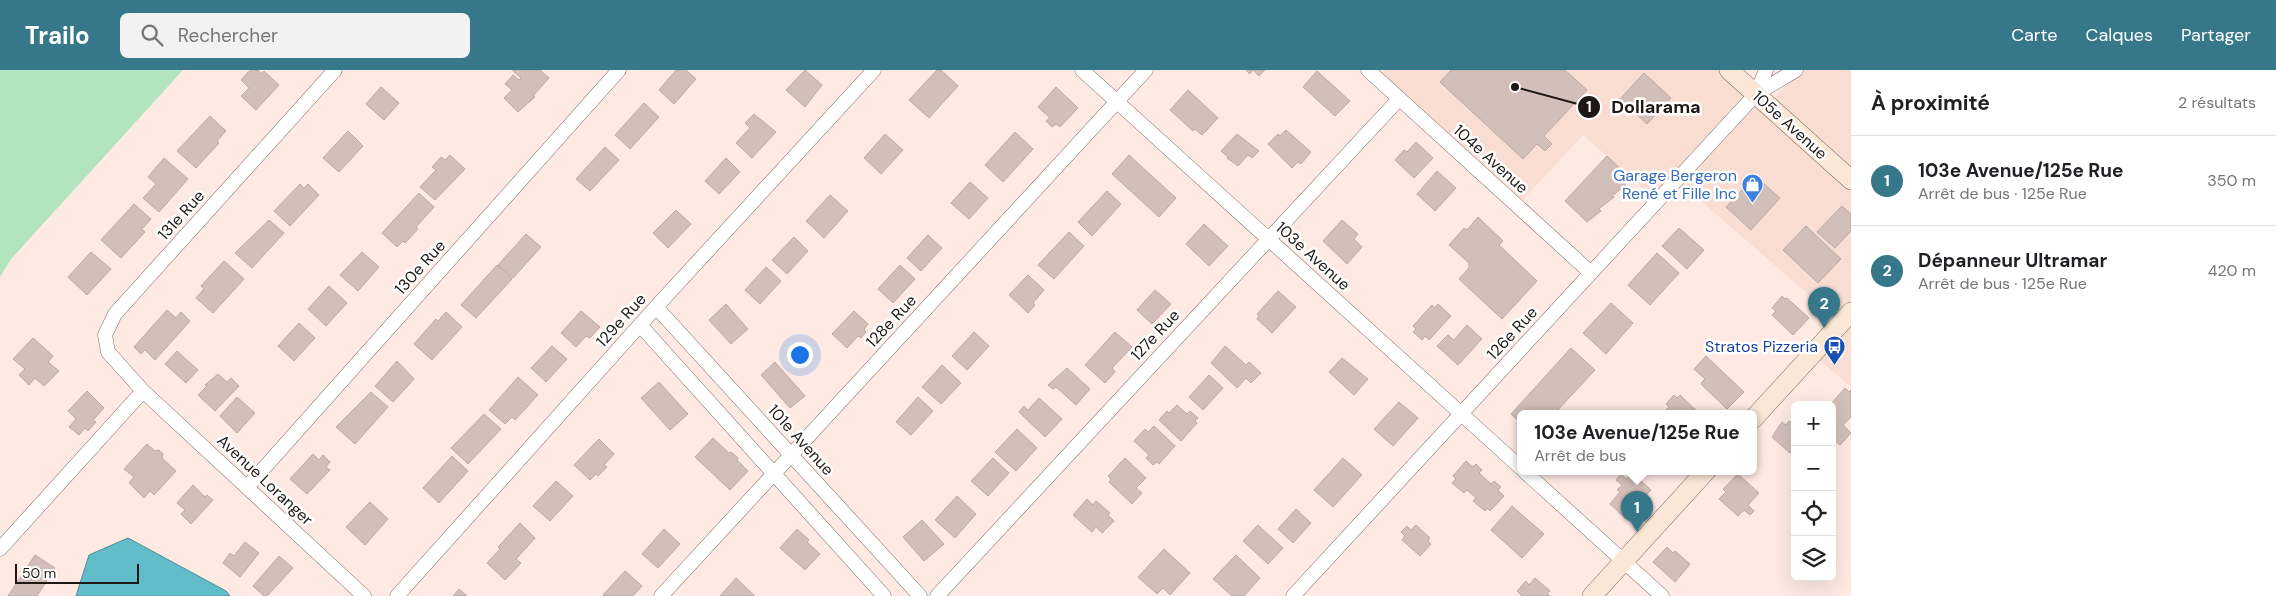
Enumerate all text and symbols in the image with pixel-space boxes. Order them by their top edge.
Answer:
search box [120,13,470,58]
text: Trailo [25,20,90,51]
icon: search [138,21,166,49]
text: Rechercher [178,23,278,48]
text: Carte [2011,23,2058,47]
text: Calques [2086,23,2153,47]
text: Partager [2181,23,2251,47]
street label: 105e Avenue [1748,86,1832,164]
text: À proximité [1871,89,1990,117]
callout: Dollarama [1576,90,1711,123]
text: 2 résultats [2178,92,2256,113]
text: Dollarama [1611,95,1701,119]
text: 1 [1586,97,1592,117]
street label: 104e Avenue [1449,120,1533,198]
text: 103e Avenue/125e Rue [1918,158,2124,183]
place label: Garage Bergeron René et Fille Inc [1613,165,1737,204]
text: 1 [1884,170,1890,191]
text: 350 m [2207,170,2256,191]
shop icon: Garage Bergeron René et Fille Inc [1741,172,1765,203]
text: Arrêt de bus · 125e Rue [1918,183,2087,204]
street label: 131e Rue [153,186,209,244]
street label: 103e Avenue [1271,217,1355,295]
street label: 130e Rue [390,235,450,299]
text: Dépanneur Ultramar [1918,248,2107,273]
text: 2 [1882,260,1892,281]
text: 420 m [2208,260,2256,281]
text: Arrêt de bus · 125e Rue [1918,273,2087,294]
pin: 2 [1808,287,1840,328]
street label: 129e Rue [591,289,651,351]
street label: 128e Rue [861,290,921,352]
street label: 126e Rue [1482,302,1542,364]
street label: 127e Rue [1126,305,1184,365]
bus stop icon: Stratos Pizzeria [1822,334,1846,365]
place label: Stratos Pizzeria [1705,336,1818,357]
your location [787,342,813,368]
street label: 101e Avenue [764,400,838,480]
map controls [1791,401,1836,581]
button: + [1791,401,1836,446]
popup [1517,410,1757,475]
text: 103e Avenue/125e Rue [1534,420,1740,445]
street label: Avenue Loranger [213,430,317,530]
text: Arrêt de bus [1534,445,1626,466]
button: − [1791,446,1836,491]
pin: 1 [1621,491,1653,532]
button: locate [1791,491,1836,536]
button: layers [1791,536,1836,581]
scale bar [15,561,139,584]
text: 50 m [22,564,56,582]

